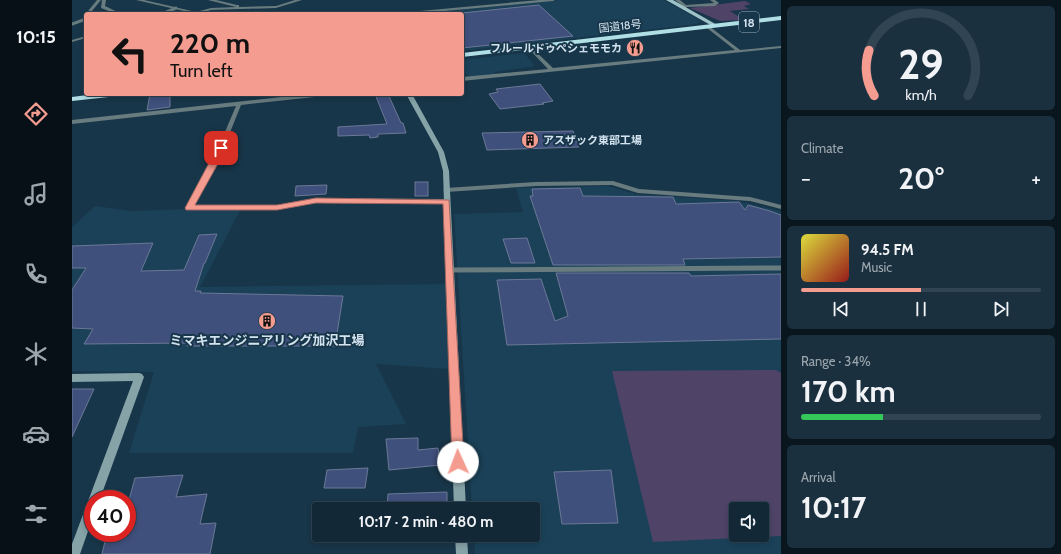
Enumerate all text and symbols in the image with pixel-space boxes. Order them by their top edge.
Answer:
road number: 18 [739,12,759,32]
street label: 国道18号 [598,17,642,35]
text: 10:15 [16,26,56,48]
text: 220 m [170,26,250,60]
icon: left [104,28,156,80]
restaurant icon: フルールドゥぺシェモモカ [625,38,645,58]
text: 29 [898,39,944,89]
place label: フルールドゥぺシェモモカ [490,41,622,55]
text: Turn left [170,60,233,82]
text: km/h [905,86,937,104]
icon: directions [22,100,50,128]
building icon: アスザック東部工場 [520,130,540,150]
pin [204,131,238,165]
place label: アスザック東部工場 [543,133,642,147]
icon: arrive [210,137,232,159]
text: Climate [801,140,843,156]
text: 20° [898,160,944,197]
text: − [801,165,811,192]
text: + [1031,165,1041,192]
icon: music [22,180,50,208]
text: 94.5 FM [861,241,914,259]
text: Music [861,259,892,275]
icon: phone [22,260,50,288]
icon: previous [830,298,852,320]
icon: pause [910,298,932,320]
icon: next [990,298,1012,320]
building icon: ミマキエンジニアリング加沢工場 [257,311,277,331]
place label: ミマキエンジニアリング加沢工場 [169,332,365,348]
icon: climate [22,340,50,368]
text: Range · 34% [801,353,871,369]
text: 170 km [801,373,896,410]
icon: car [22,420,50,448]
position arrow [437,441,479,483]
text: Arrival [801,469,836,485]
text: 10:17 [801,489,866,526]
speed limit sign: 40 [84,490,136,542]
icon: filters [22,500,50,528]
map controls [729,502,769,542]
button: sound [729,502,769,542]
text: 10:17 · 2 min · 480 m [359,513,493,531]

